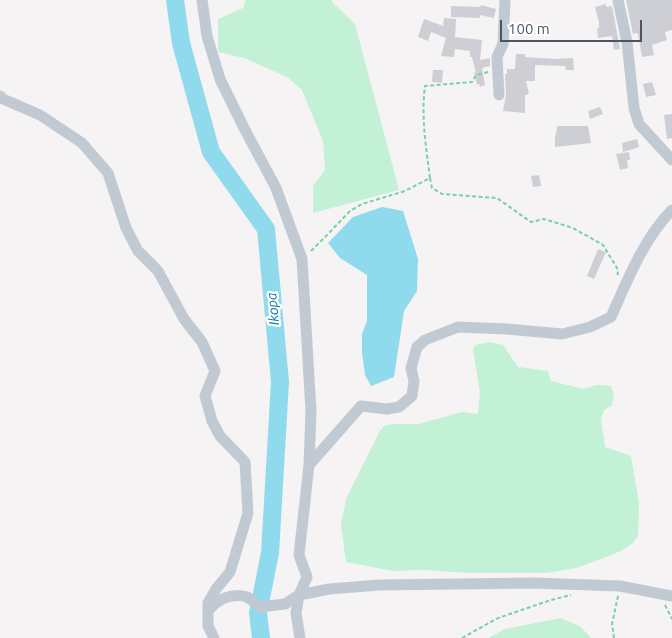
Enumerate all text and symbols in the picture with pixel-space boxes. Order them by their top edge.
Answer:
scale bar [502,10,644,42]
text: 100 m [508,20,550,37]
water label: Ikopa [263,292,283,326]

